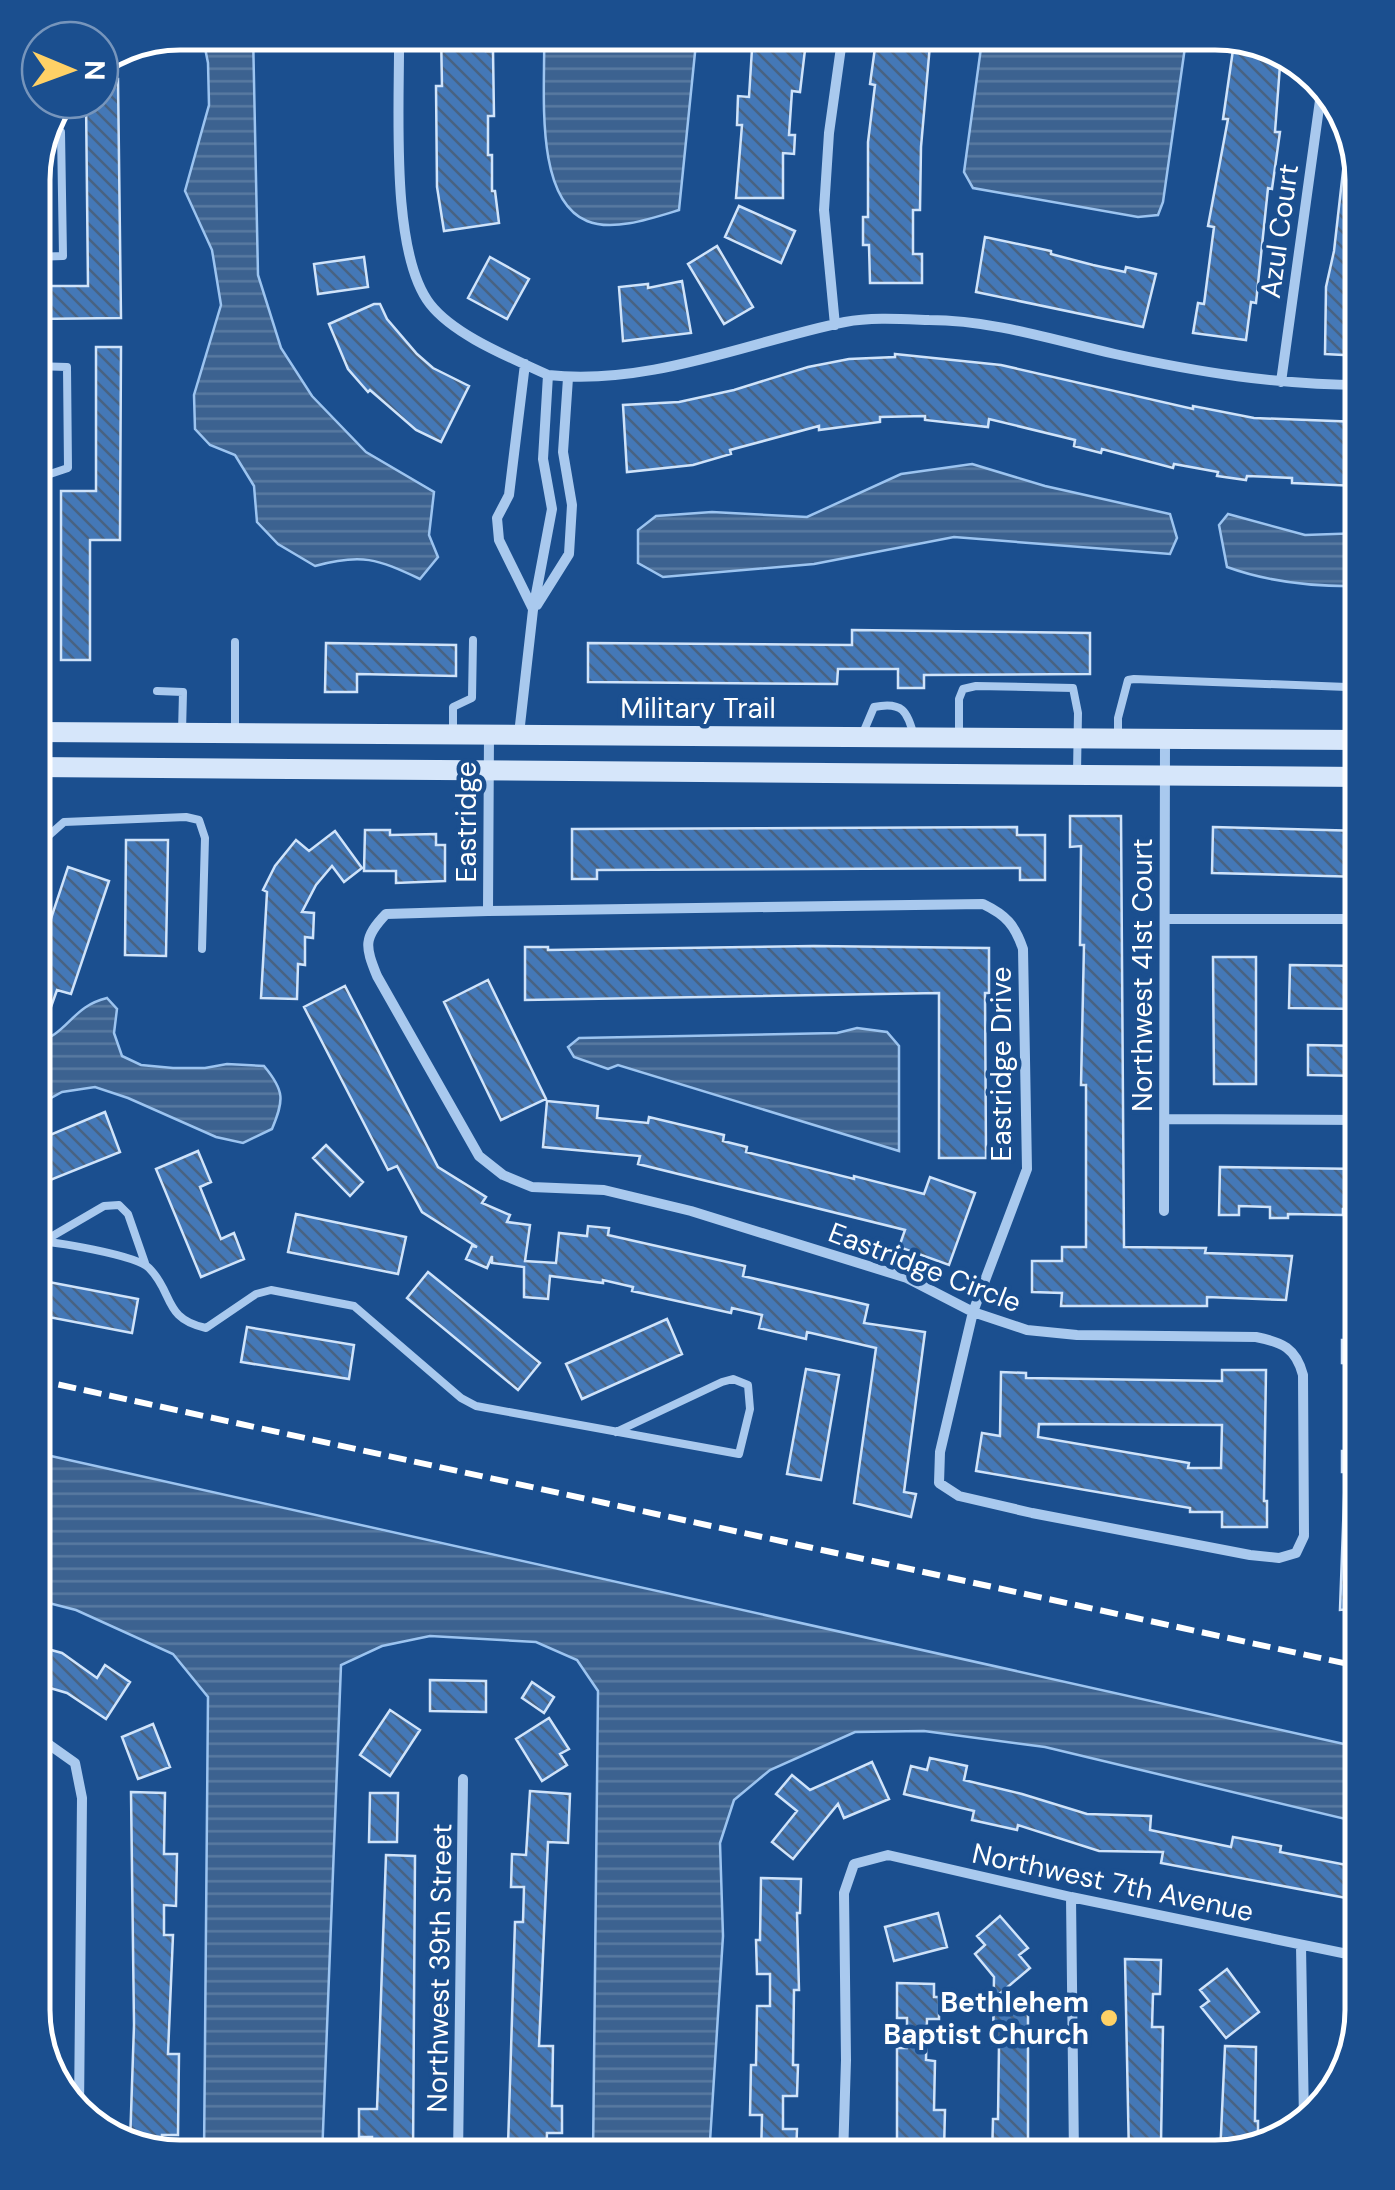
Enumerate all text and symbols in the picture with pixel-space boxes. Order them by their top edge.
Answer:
north arrow [20,20,120,120]
text: N [76,60,113,81]
street label: Azul Court [1252,162,1307,301]
street label: Military Trail [620,690,776,727]
street label: Eastridge [448,761,485,883]
street label: Northwest 41st Court [1124,838,1161,1112]
street label: Eastridge Drive [983,967,1020,1161]
street label: Eastridge Circle [823,1214,1026,1321]
street label: Northwest 39th Street [418,1823,461,2113]
street label: Northwest 7th Avenue [969,1835,1257,1930]
place label: Bethlehem Baptist Church [883,1984,1089,2053]
marker: Bethlehem Baptist Church [1098,2007,1120,2029]

